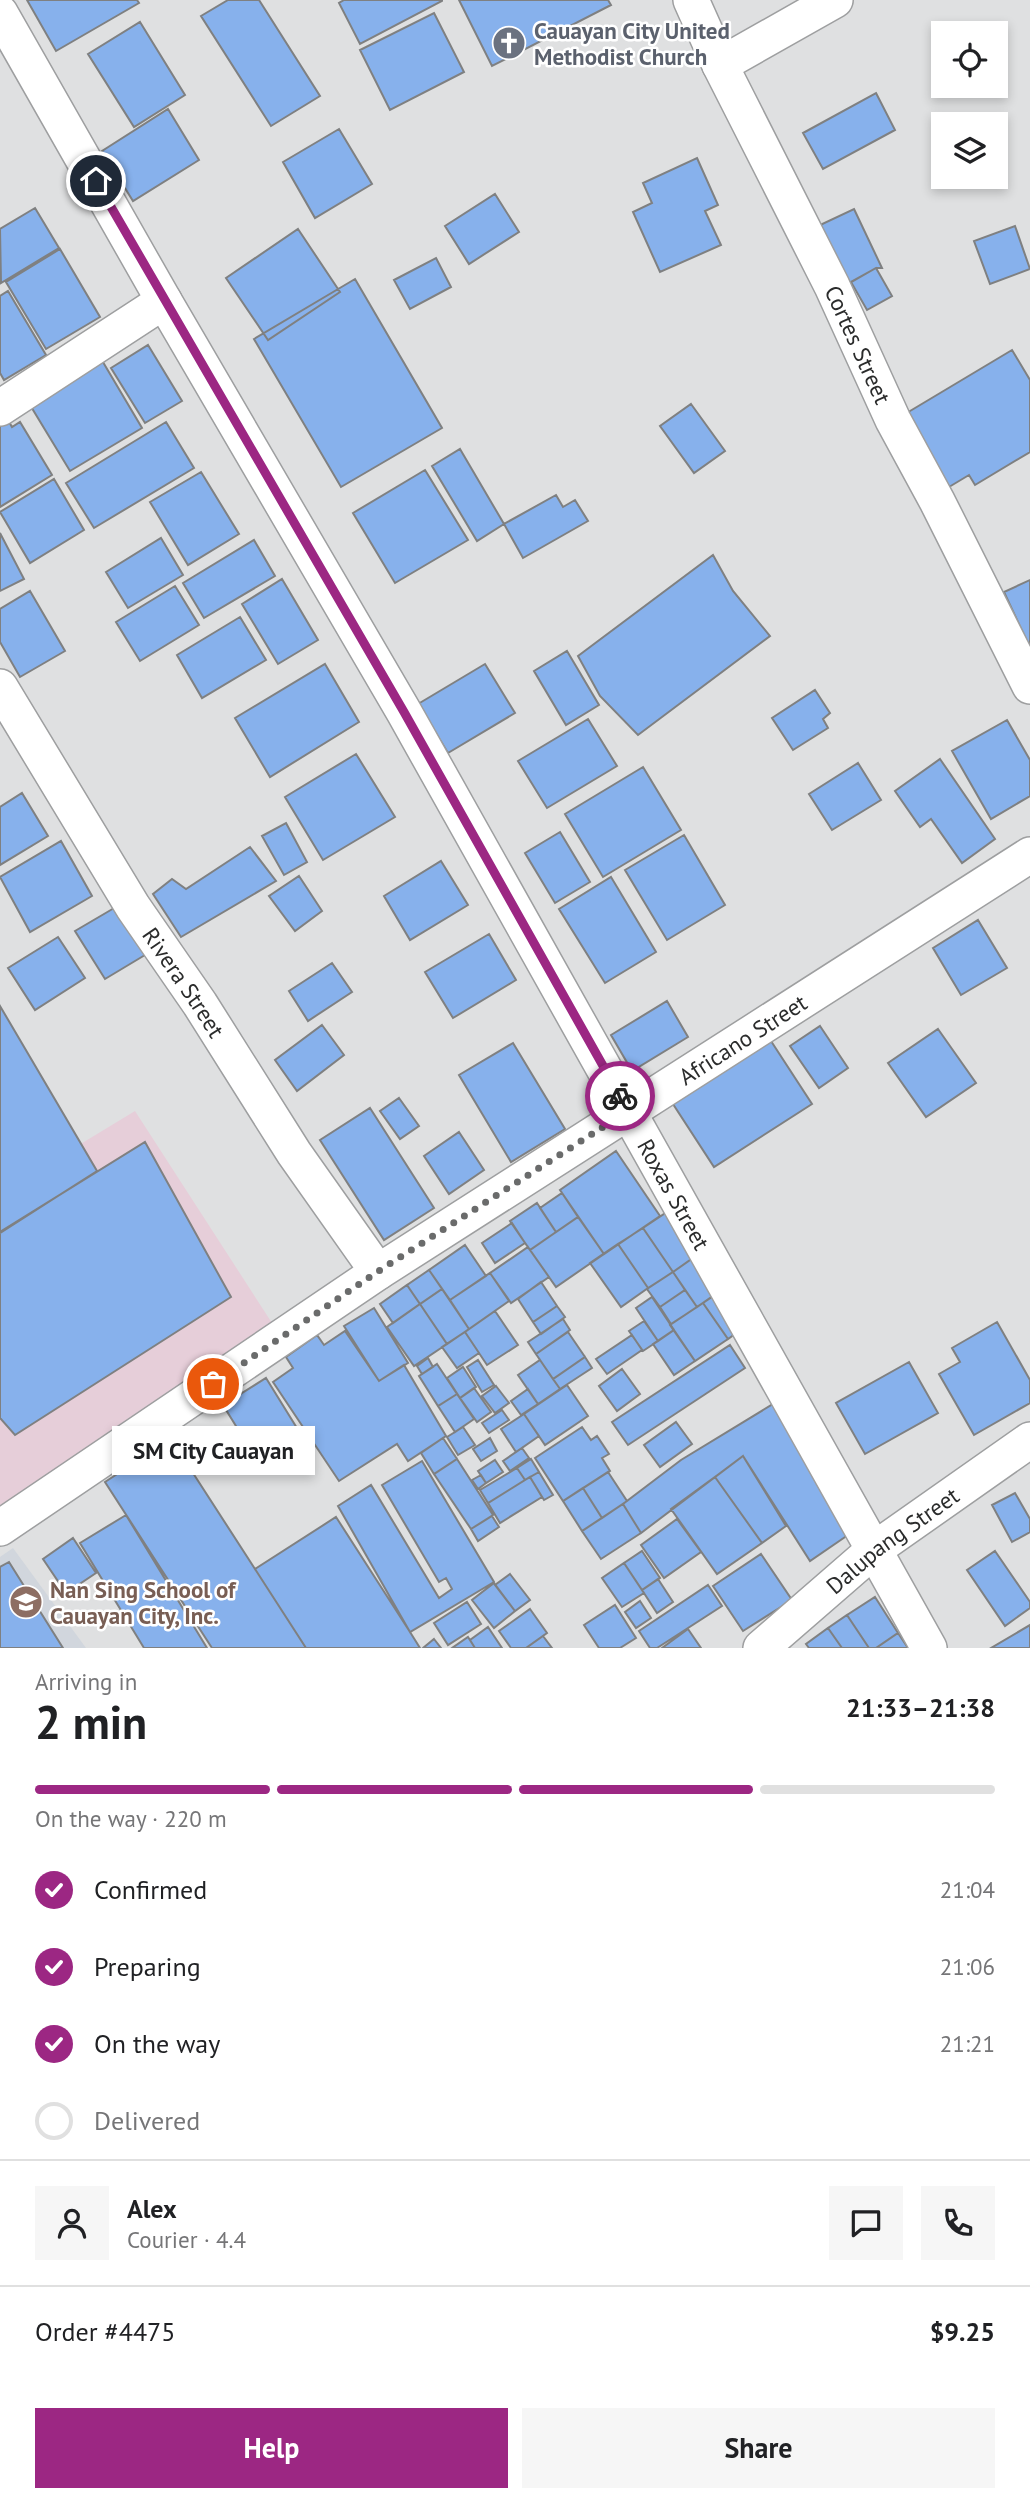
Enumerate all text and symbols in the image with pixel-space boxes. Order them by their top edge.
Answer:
place label: Cauayan City United Methodist Church [534,16,730,71]
map controls [931,21,1008,189]
button: locate [931,21,1008,98]
church icon: Cauayan City United Methodist Church [490,24,528,62]
button: layers [931,112,1008,189]
pin [66,151,126,211]
icon: home [77,162,115,200]
street label: Cortes Street [819,280,898,408]
street label: Rivera Street [137,921,232,1043]
street label: Africano Street [673,987,812,1091]
courier [585,1061,655,1131]
icon: bike [601,1077,639,1115]
street label: Roxas Street [632,1134,717,1255]
pin [183,1354,243,1414]
icon: bag [194,1365,232,1403]
callout: SM City Cauayan [111,1426,314,1475]
text: SM City Cauayan [133,1436,294,1465]
street label: Dalupang Street [820,1480,964,1600]
place label: Nan Sing School of Cauayan City, Inc. [50,1575,237,1630]
school or university icon: Nan Sing School of Cauayan City, Inc. [7,1583,45,1621]
text: Arriving in [35,1667,137,1696]
text: 21:33–21:38 [846,1691,995,1724]
text: 2 min [35,1692,147,1752]
text: On the way · 220 m [35,1804,227,1833]
icon: check [35,1871,73,1909]
text: Confirmed [94,1873,207,1906]
text: 21:04 [940,1875,995,1904]
icon: check [35,1948,73,1986]
text: Preparing [94,1950,201,1983]
text: 21:06 [940,1952,995,1981]
icon: check [35,2025,73,2063]
text: On the way [94,2027,220,2060]
text: 21:21 [940,2029,995,2058]
text: Delivered [94,2104,200,2137]
button: person [35,2186,109,2260]
button: chat [829,2186,903,2260]
button: phone [921,2186,995,2260]
text: Alex [127,2192,177,2225]
text: Courier · 4.4 [127,2225,246,2254]
text: Order #4475 [35,2315,175,2348]
text: $9.25 [930,2315,995,2348]
button: Help [35,2408,508,2488]
button: Share [522,2408,995,2488]

